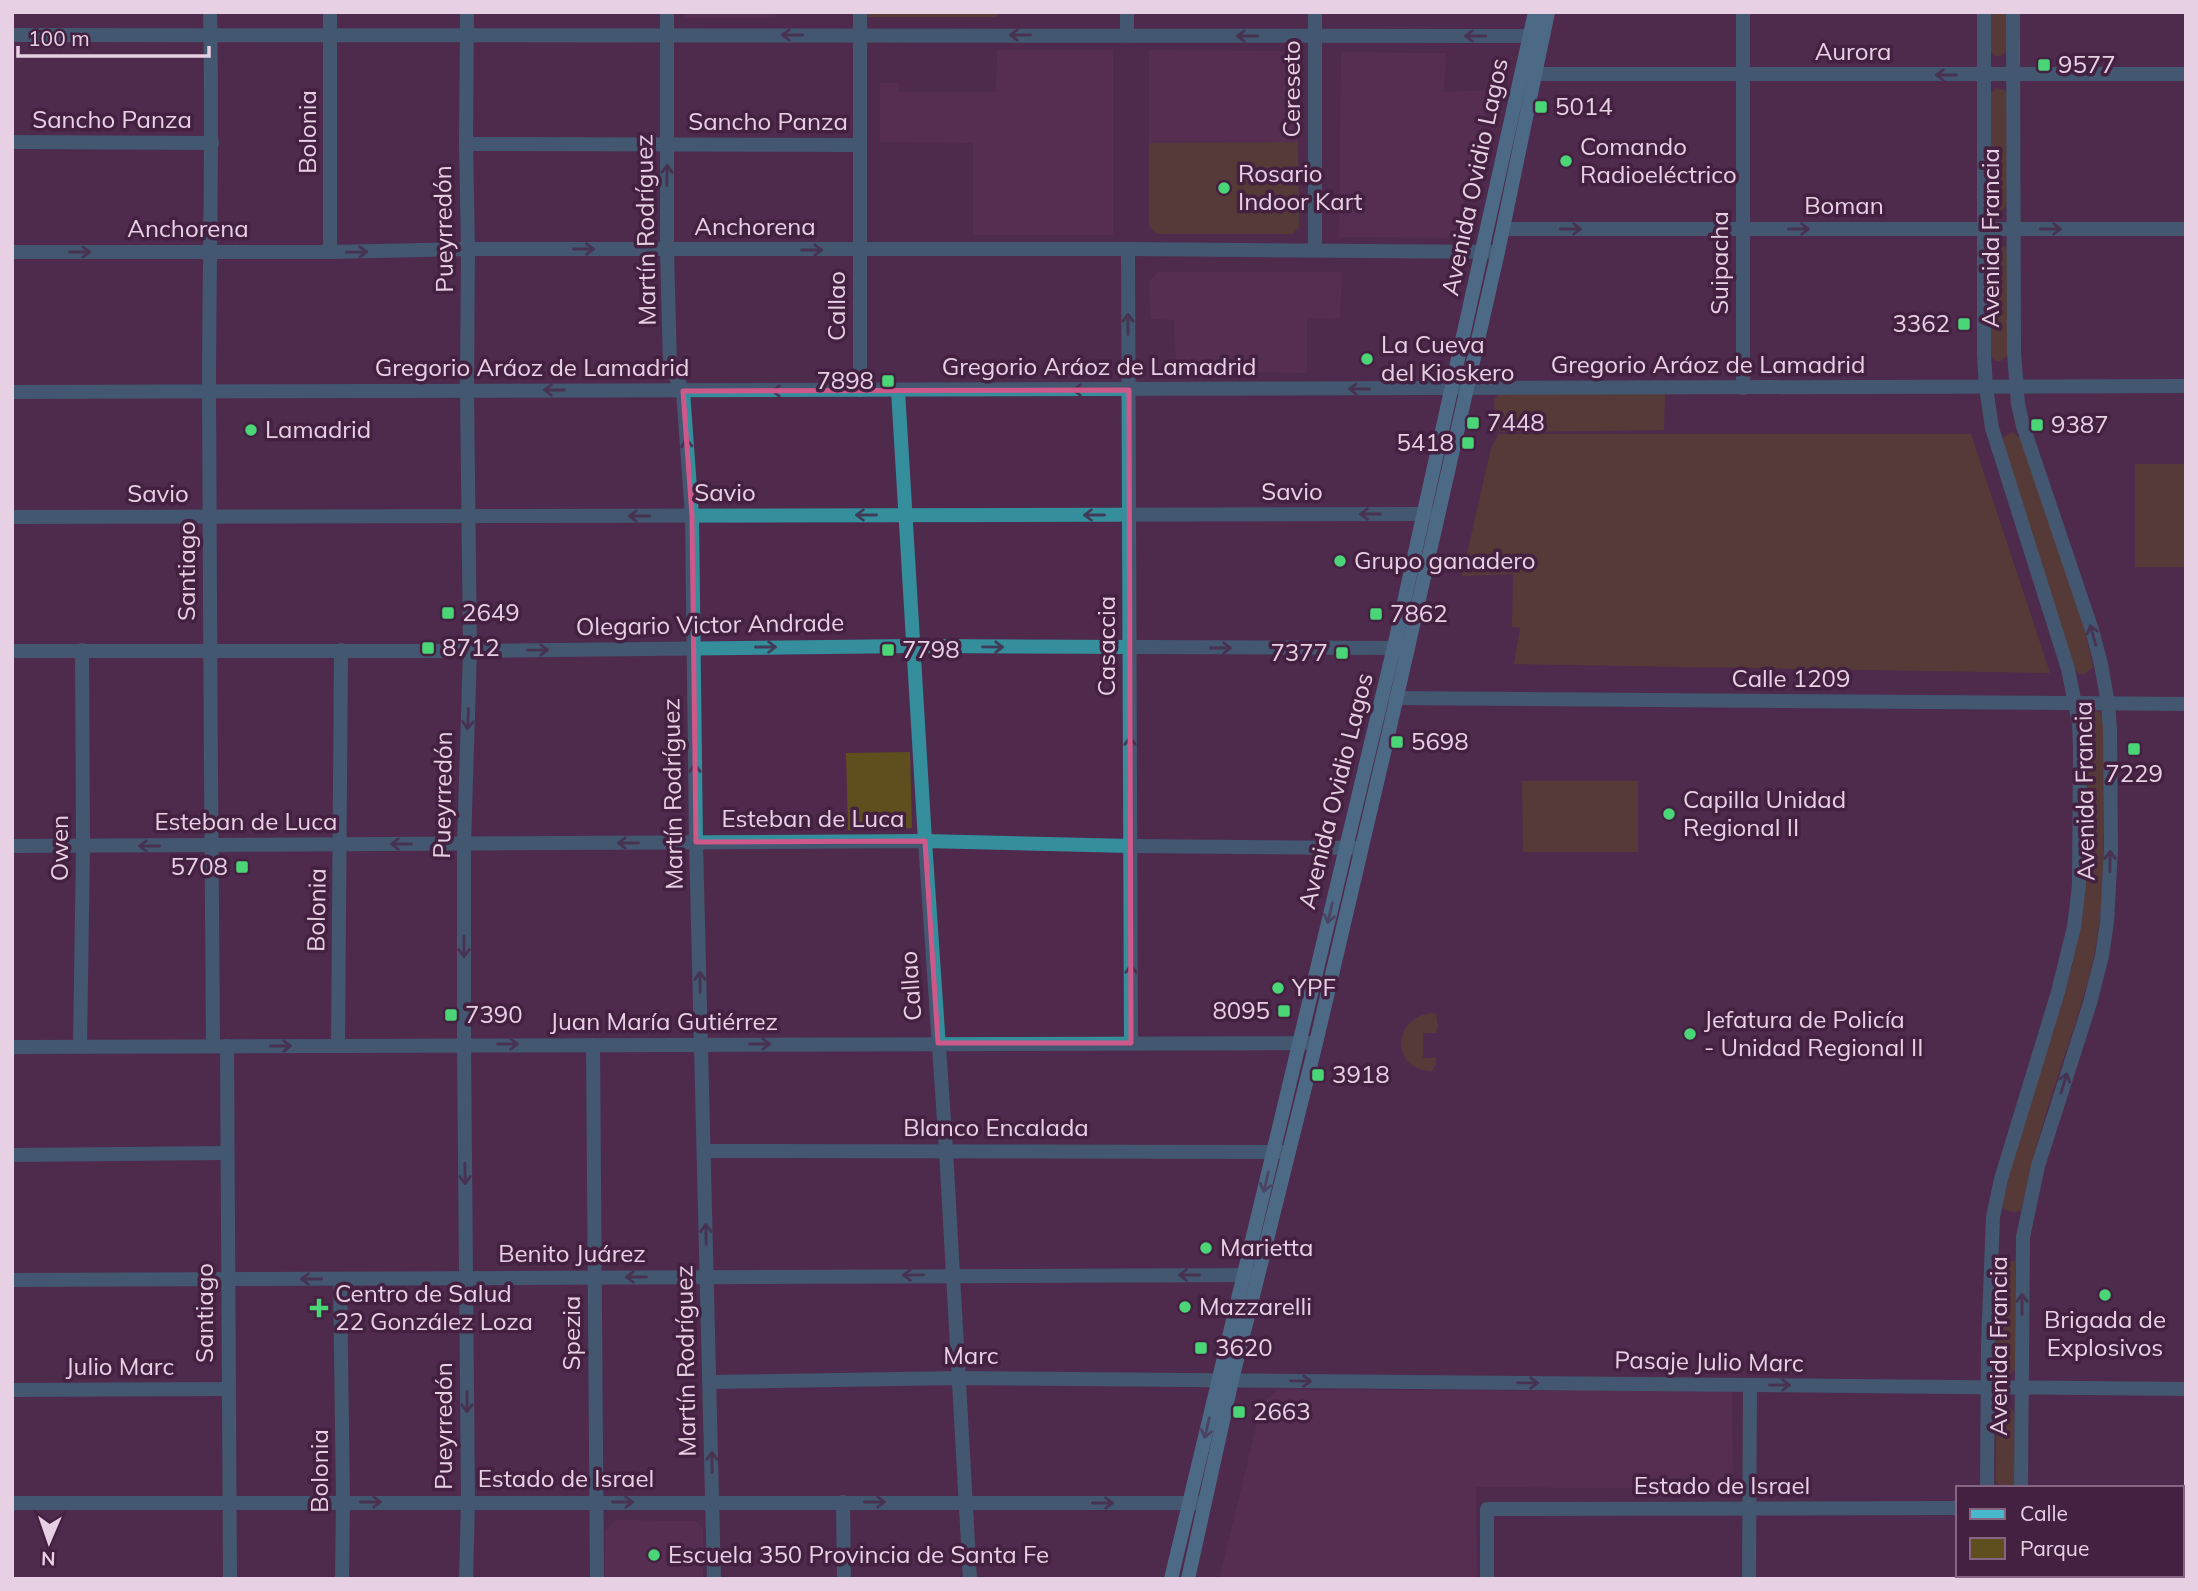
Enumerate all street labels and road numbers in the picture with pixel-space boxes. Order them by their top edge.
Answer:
street label: Aurora [1815,36,1891,66]
street label: Cereseto [1276,40,1306,138]
street label: Avenida Ovidio Lagos [1434,55,1514,298]
street label: Bolonia [292,90,322,174]
street label: Sancho Panza [32,104,192,134]
street label: Sancho Panza [688,106,848,136]
street label: Martín Rodríguez [628,134,662,326]
street label: Avenida Francia [1975,148,2005,328]
street label: Pueyrredón [427,165,459,293]
street label: Boman [1804,190,1884,220]
street label: Anchorena [694,211,816,241]
street label: Suipacha [1704,211,1734,315]
street label: Anchorena [127,213,249,243]
street label: Callao [821,271,851,341]
street label: Gregorio Aráoz de Lamadrid [1551,349,1865,379]
street label: Gregorio Aráoz de Lamadrid [942,351,1256,381]
street label: Gregorio Aráoz de Lamadrid [375,352,689,382]
street label: Savio [1261,476,1323,506]
street label: Savio [694,477,756,507]
street label: Savio [127,478,189,508]
street label: Santiago [171,521,201,621]
street label: Casaccia [1091,596,1121,696]
street label: Olegario Victor Andrade [576,607,844,641]
street label: Calle 1209 [1732,663,1850,693]
street label: Avenida Ovidio Lagos [1291,670,1379,912]
street label: Martín Rodríguez [655,698,689,890]
street label: Avenida Francia [2067,701,2101,881]
street label: Pueyrredón [426,731,458,859]
street label: Esteban de Luca [722,803,904,833]
street label: Esteban de Luca [155,806,337,836]
street label: Owen [44,815,74,881]
street label: Bolonia [300,868,332,952]
street label: Callao [893,950,927,1022]
street label: Juan María Gutiérrez [550,1006,778,1036]
street label: Blanco Encalada [903,1112,1089,1142]
street label: Benito Juárez [498,1238,646,1268]
street label: Avenida Francia [1983,1256,2013,1436]
street label: Santiago [189,1263,219,1363]
street label: Martín Rodríguez [668,1265,702,1457]
street label: Spezia [556,1296,586,1370]
street label: Marc [943,1340,999,1370]
street label: Pasaje Julio Marc [1614,1344,1804,1378]
street label: Julio Marc [66,1351,174,1381]
street label: Pueyrredón [428,1362,458,1490]
street label: Bolonia [304,1429,334,1513]
street label: Estado de Israel [478,1463,654,1493]
street label: Estado de Israel [1634,1470,1810,1500]

